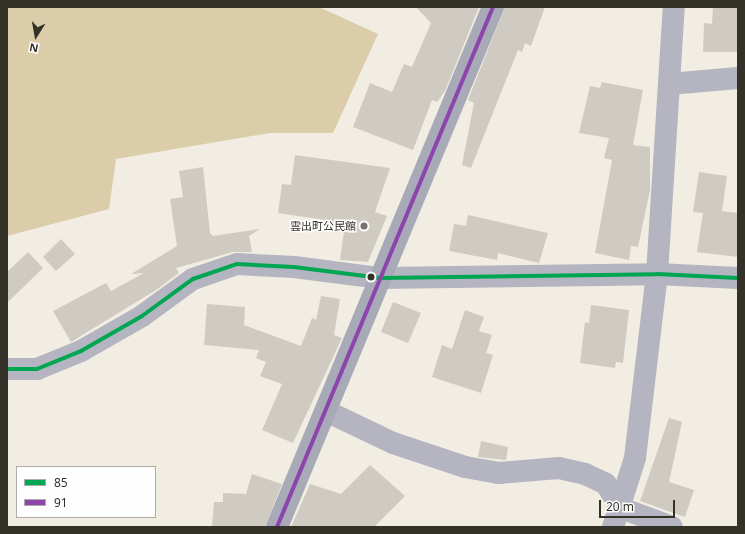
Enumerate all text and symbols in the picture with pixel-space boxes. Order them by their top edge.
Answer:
north arrow [16,16,56,56]
text: N [28,40,39,56]
place label: 雲出町公民館 [290,219,356,233]
marker: 雲出町公民館 [359,221,369,231]
unlabelled marker [366,272,376,282]
legend [16,466,156,518]
text: 85 [54,474,68,491]
scale bar [601,492,677,518]
text: 91 [54,494,68,511]
text: 20 m [606,498,634,515]

